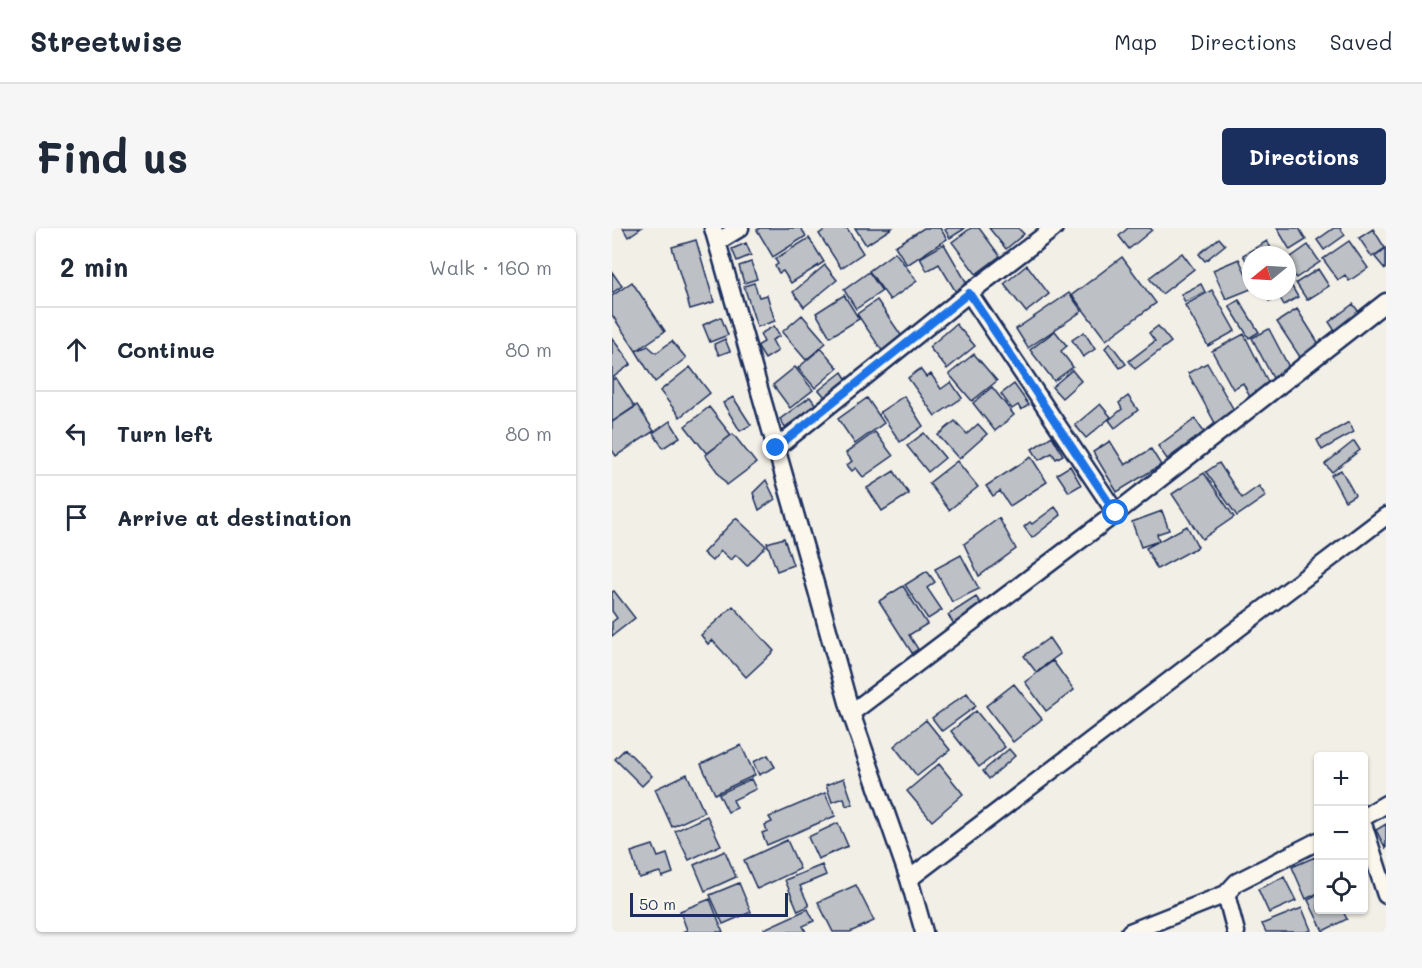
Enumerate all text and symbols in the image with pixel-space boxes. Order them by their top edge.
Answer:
text: Streetwise [30,23,182,59]
text: Map [1114,28,1157,55]
text: Directions [1190,28,1297,55]
text: Saved [1330,28,1392,55]
button: Directions [1222,128,1386,185]
text: Find us [36,129,188,184]
north arrow [1242,246,1296,300]
text: 2 min [60,250,128,284]
text: Walk · 160 m [429,254,552,280]
icon: ahead [60,333,93,366]
text: Continue [117,335,215,364]
text: 80 m [505,336,552,362]
icon: left [60,417,93,450]
text: Turn left [117,419,213,448]
text: 80 m [505,420,552,446]
route end [762,434,788,460]
route start [1102,499,1128,525]
icon: arrive [60,501,93,534]
text: Arrive at destination [117,503,352,532]
map controls [1314,752,1368,914]
button: + [1314,752,1368,806]
button: − [1314,806,1368,860]
button: locate [1314,860,1368,914]
scale bar [630,890,788,918]
text: 50 m [639,893,676,914]

